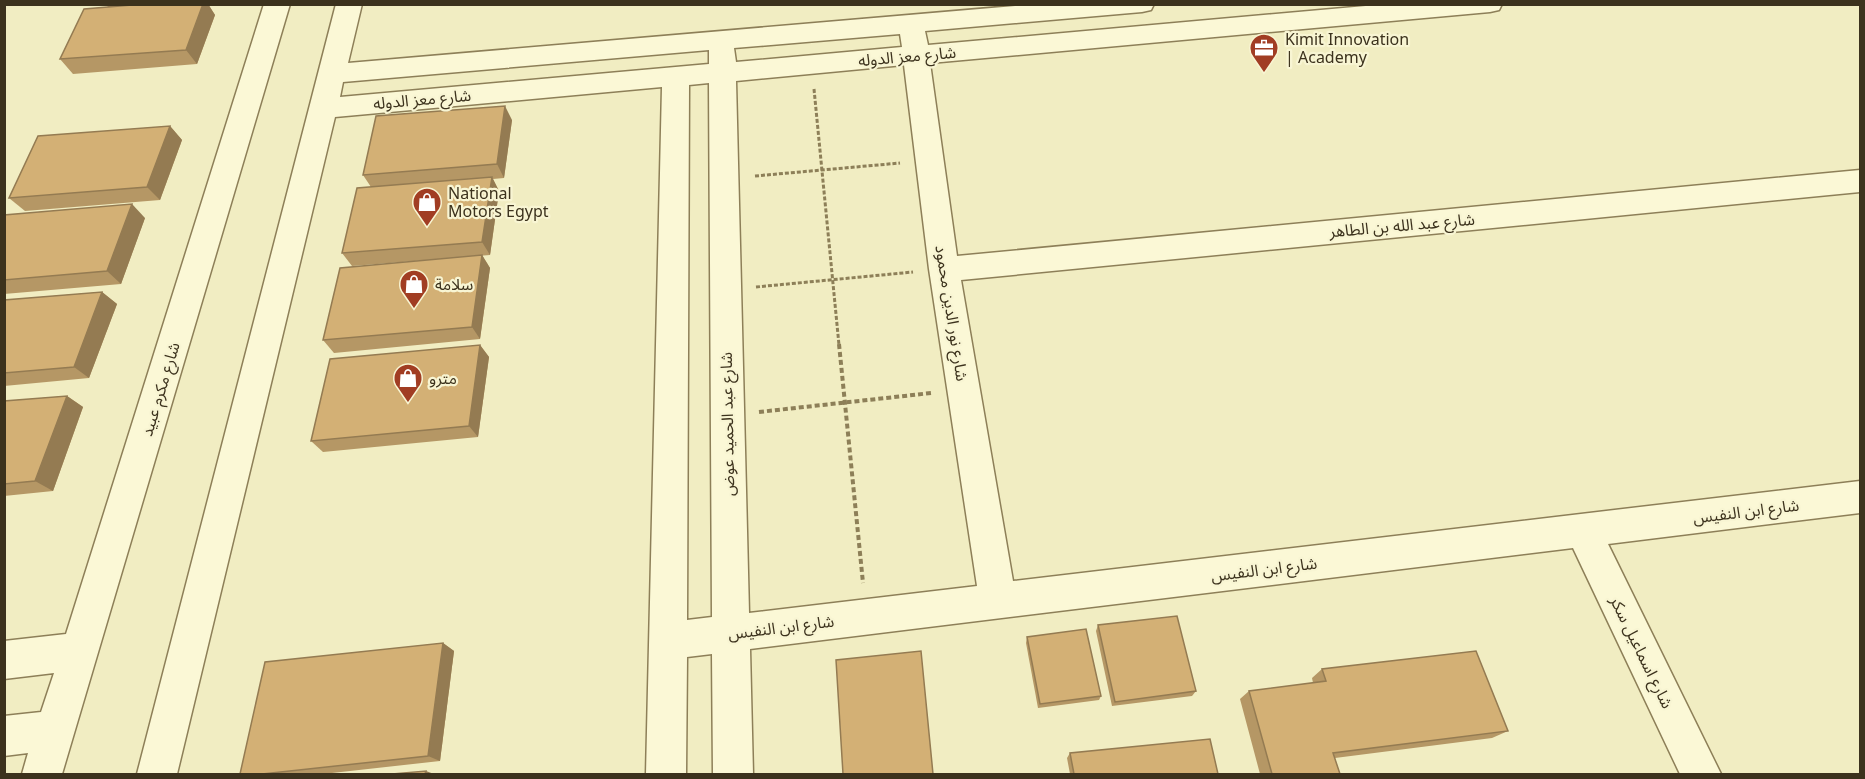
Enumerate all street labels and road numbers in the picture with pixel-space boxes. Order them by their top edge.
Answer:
street label: شارع معز الدوله [857,36,957,78]
street label: شارع معز الدوله [372,79,472,121]
street label: شارع عبد الله بن الطاهر [1327,203,1476,249]
street label: شارع نور الدين محمود [923,243,979,384]
street label: شارع مكرم عبيد [130,338,191,441]
street label: شارع عبد الحميد عوض [710,352,746,496]
street label: شارع ابن النفيس [1691,489,1801,535]
street label: شارع ابن النفيس [1209,547,1319,593]
street label: شارع اسماعيل سكر [1599,589,1683,715]
street label: شارع ابن النفيس [726,605,836,651]

